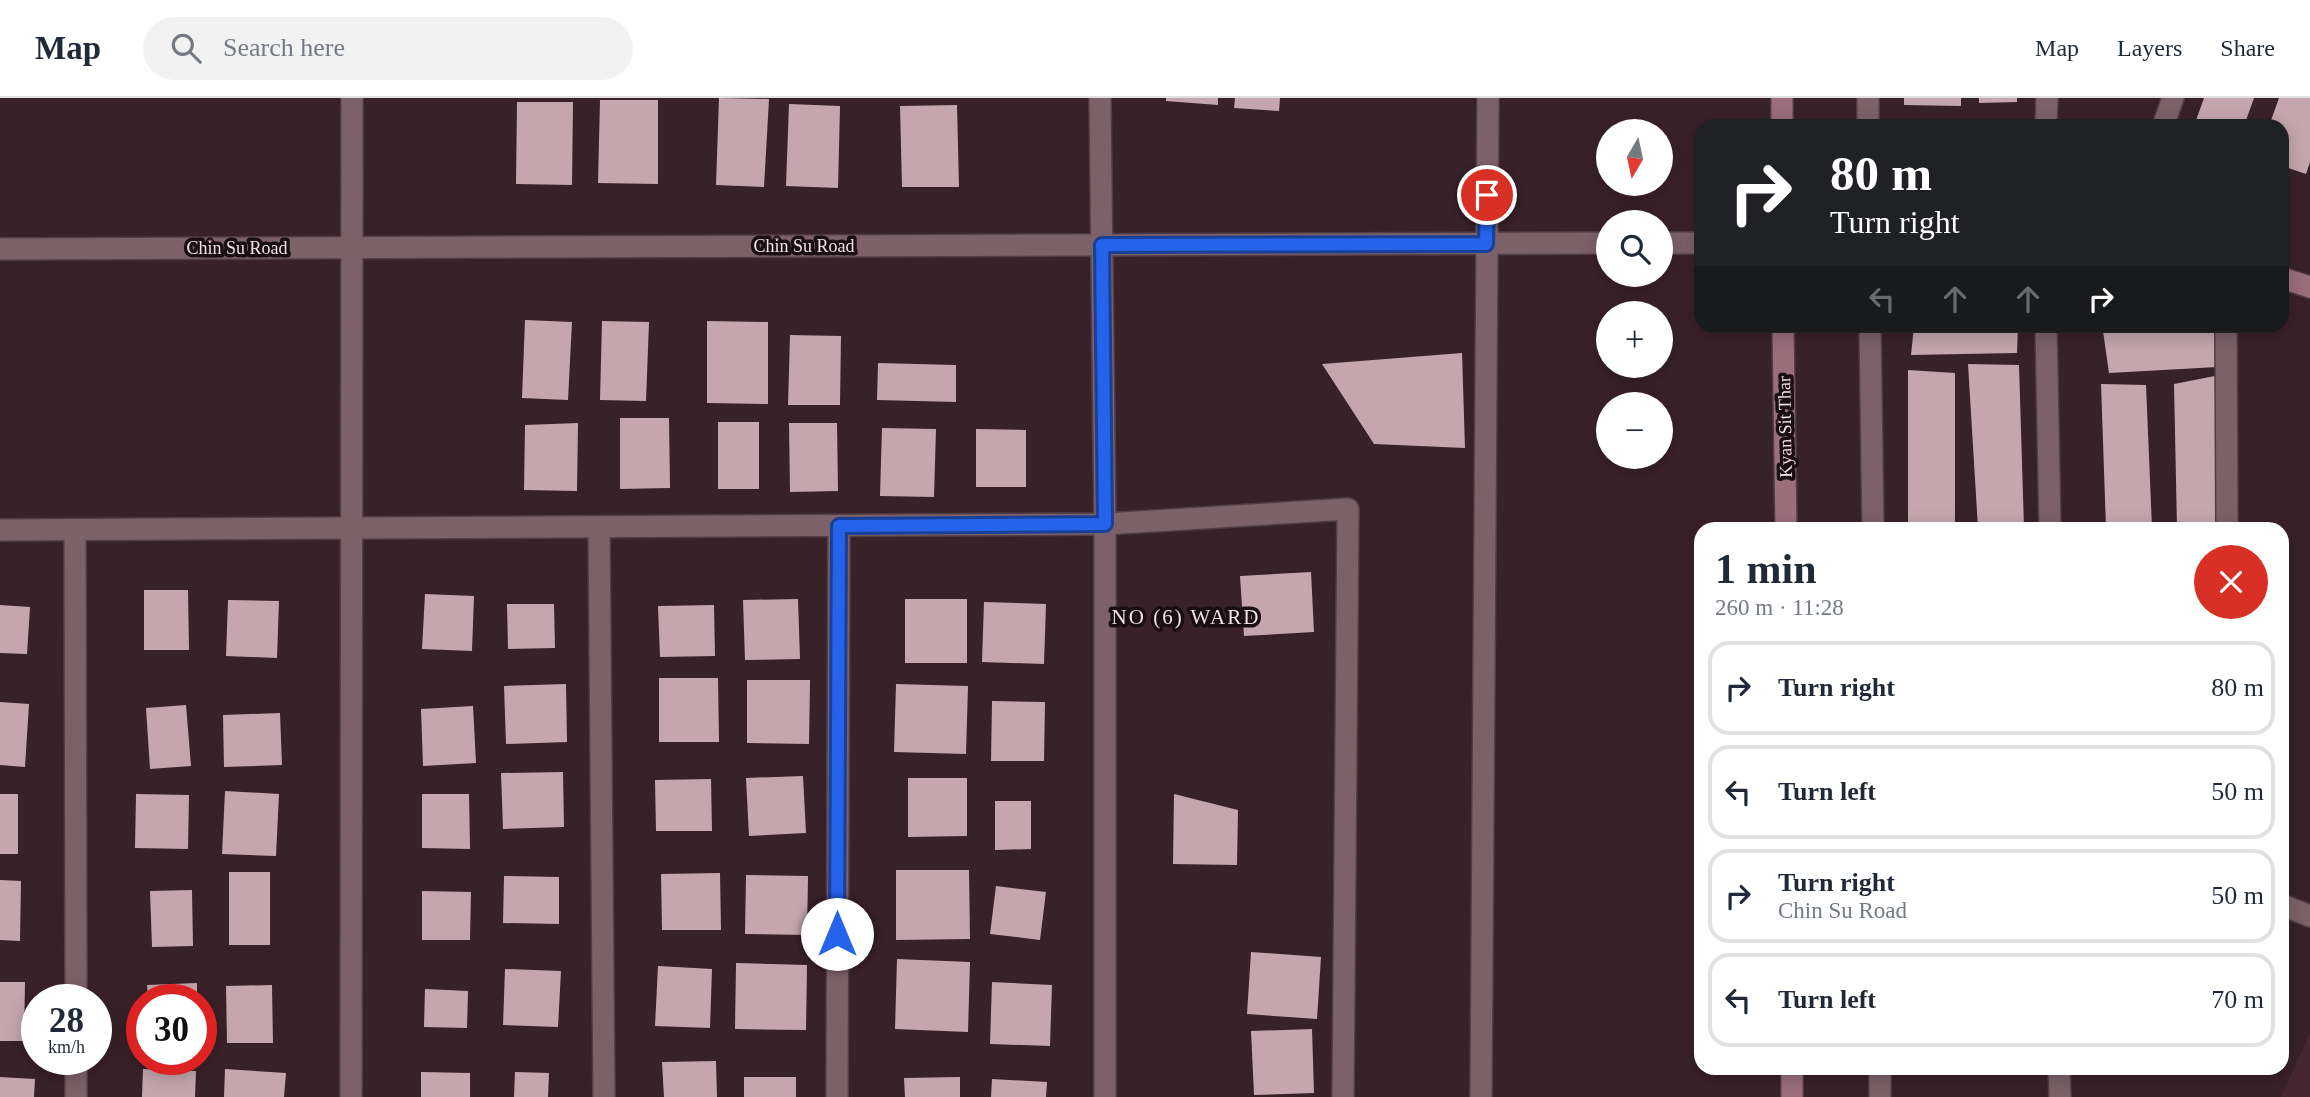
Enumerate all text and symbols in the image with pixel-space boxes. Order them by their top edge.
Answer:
search box [143,17,633,80]
icon: search [167,29,205,67]
text: Map [35,30,101,66]
text: Search here [223,33,345,62]
text: Map [2035,35,2079,61]
text: Layers [2117,35,2182,61]
text: Share [2220,35,2275,61]
north arrow [1596,119,1673,196]
map controls [1596,119,1673,469]
text: 80 m [1830,146,1932,201]
icon: right [1715,147,1806,238]
pin [1457,165,1517,225]
icon: arrive [1468,176,1506,214]
text: Turn right [1830,204,1960,240]
button: search [1596,210,1673,287]
street label: Chin Su Road [753,236,855,256]
street label: Chin Su Road [186,238,288,258]
icon: left [1863,280,1901,318]
icon: ahead [1936,280,1974,318]
icon: ahead [2009,280,2047,318]
icon: right [2082,280,2120,318]
button: + [1596,301,1673,378]
street label: Kyan Sit Thar [1774,376,1796,478]
button: − [1596,392,1673,469]
button: close [2194,545,2268,619]
text: 1 min [1715,546,1817,592]
text: 260 m · 11:28 [1715,595,1844,620]
district label: NO (6) WARD [1112,605,1260,629]
icon: right [1719,669,1757,707]
text: Turn right [1778,673,1895,702]
text: 80 m [2211,673,2264,702]
icon: left [1719,773,1757,811]
text: Turn left [1778,777,1876,806]
text: 50 m [2211,777,2264,806]
text: Turn right [1778,868,1895,897]
icon: right [1719,877,1757,915]
text: 50 m [2211,881,2264,910]
position arrow [800,897,874,971]
text: Chin Su Road [1778,898,1907,923]
icon: left [1719,981,1757,1019]
speed limit sign: 30 [126,984,217,1075]
text: Turn left [1778,985,1876,1014]
text: 70 m [2211,985,2264,1014]
text: 28 [49,1001,84,1040]
text: km/h [48,1037,85,1057]

